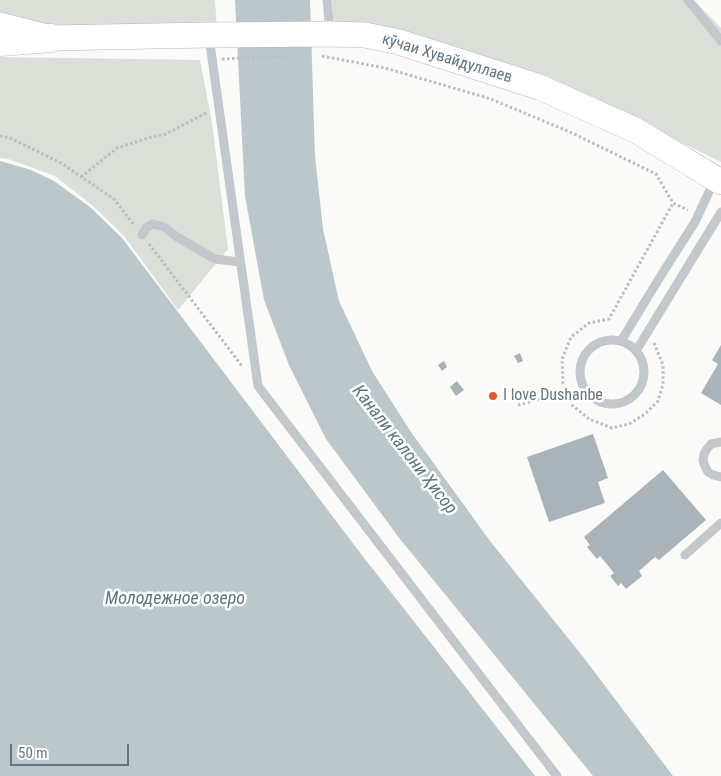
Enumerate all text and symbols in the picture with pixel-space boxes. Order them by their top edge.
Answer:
street label: кӯчаи Хувайдуллаев [380,30,514,88]
water label: Канали калони Ҳисор [347,381,461,519]
place label: I love Dushanbe [503,386,603,406]
marker: I love Dushanbe [487,390,499,402]
water label: Молодежное озеро [105,588,245,610]
scale bar [12,734,131,766]
text: 50 m [18,744,48,762]

